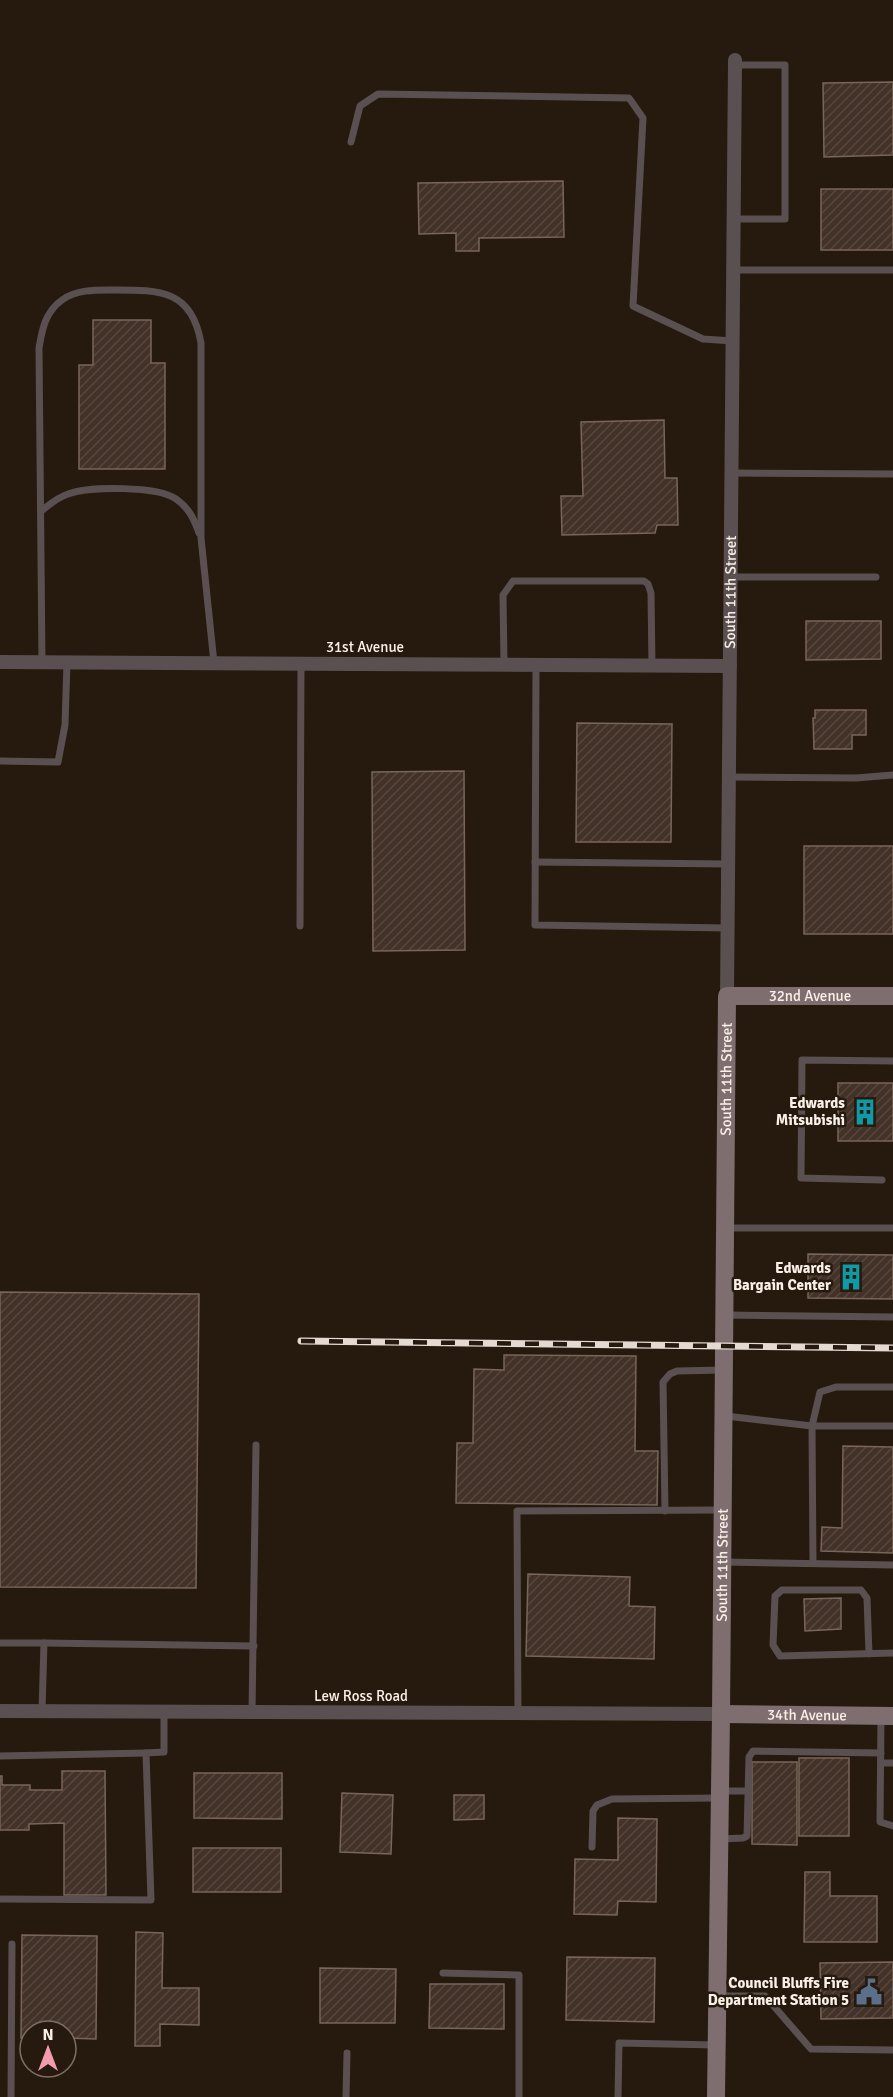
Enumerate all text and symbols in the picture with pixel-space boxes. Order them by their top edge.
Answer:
street label: South 11th Street [721,535,740,649]
street label: 31st Avenue [326,638,404,656]
street label: 32nd Avenue [769,987,851,1005]
street label: South 11th Street [717,1022,736,1136]
place label: Edwards Mitsubishi [776,1094,845,1129]
building icon: Edwards Mitsubishi [850,1097,880,1127]
place label: Edwards Bargain Center [733,1259,831,1294]
building icon: Edwards Bargain Center [836,1262,866,1292]
street label: South 11th Street [713,1508,732,1622]
street label: Lew Ross Road [314,1687,408,1705]
street label: 34th Avenue [767,1706,847,1724]
place label: Council Bluffs Fire Department Station 5 [708,1974,849,2009]
public building icon: Council Bluffs Fire Department Station 5 [854,1977,884,2007]
north arrow [18,2019,78,2079]
text: N [42,2025,54,2045]

